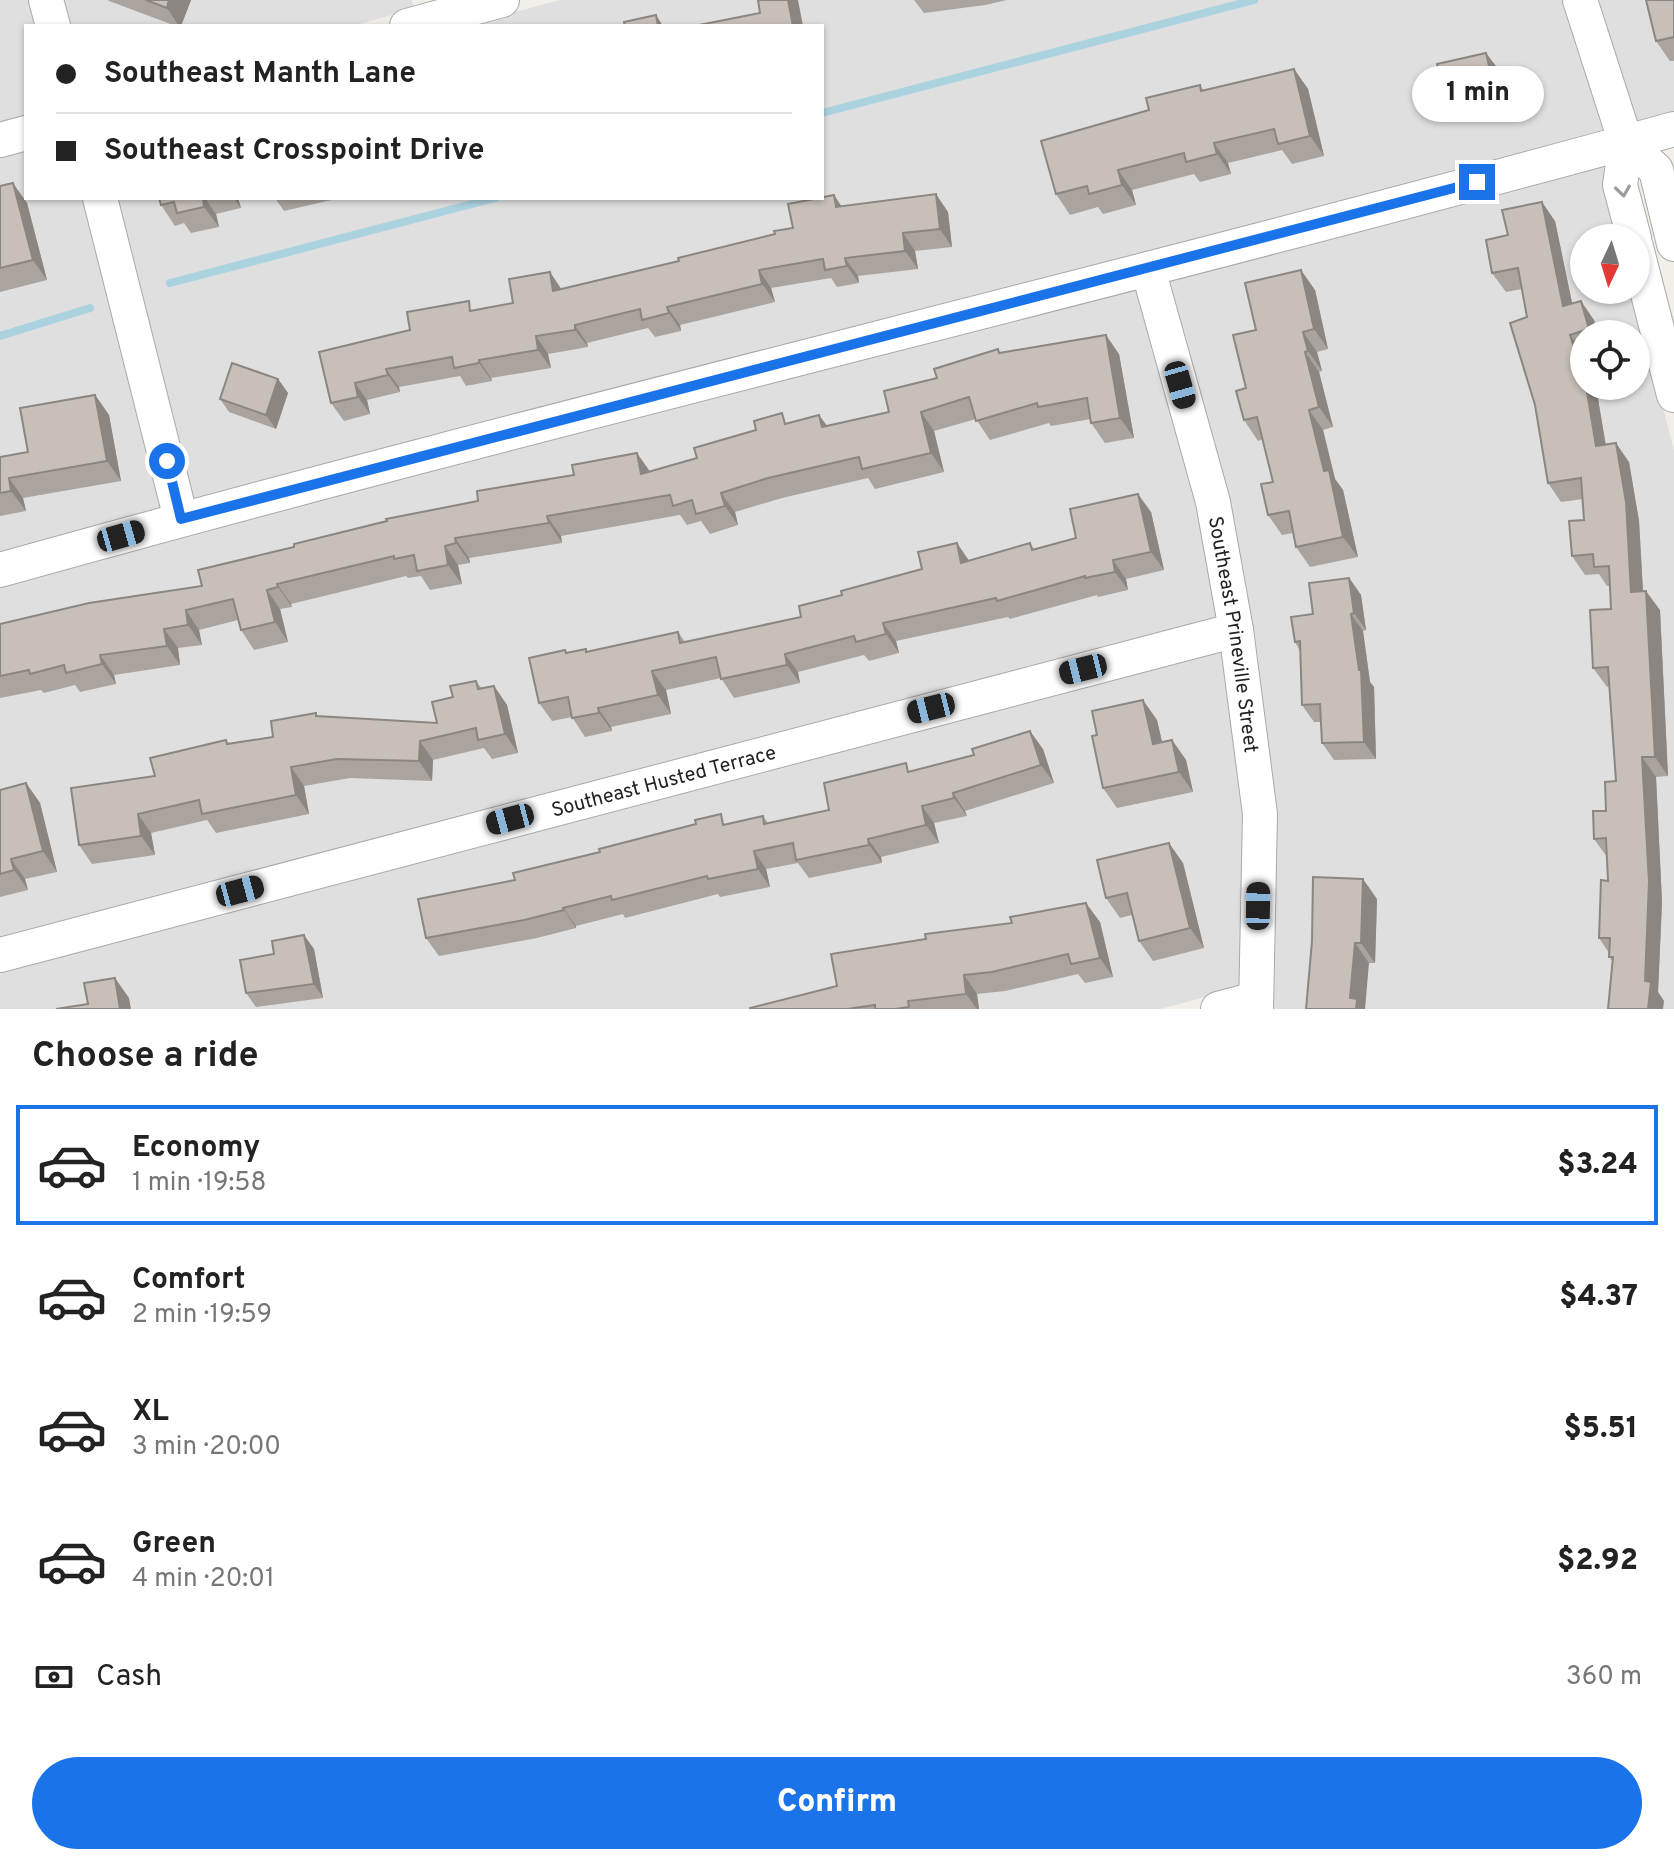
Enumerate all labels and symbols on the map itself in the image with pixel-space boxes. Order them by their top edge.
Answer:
callout: 1 min [1411,66,1543,122]
route end [1459,164,1495,200]
one-way arrow [1614,184,1631,197]
north arrow [1570,224,1650,304]
car [1162,359,1198,411]
route start [149,443,185,479]
street label: Southeast Prineville Street [1201,514,1263,755]
car [95,518,147,554]
car [1057,652,1109,686]
car [905,691,957,725]
street label: Southeast Husted Terrace [549,741,779,824]
car [484,801,536,837]
car [214,873,266,909]
car [1246,882,1270,930]

